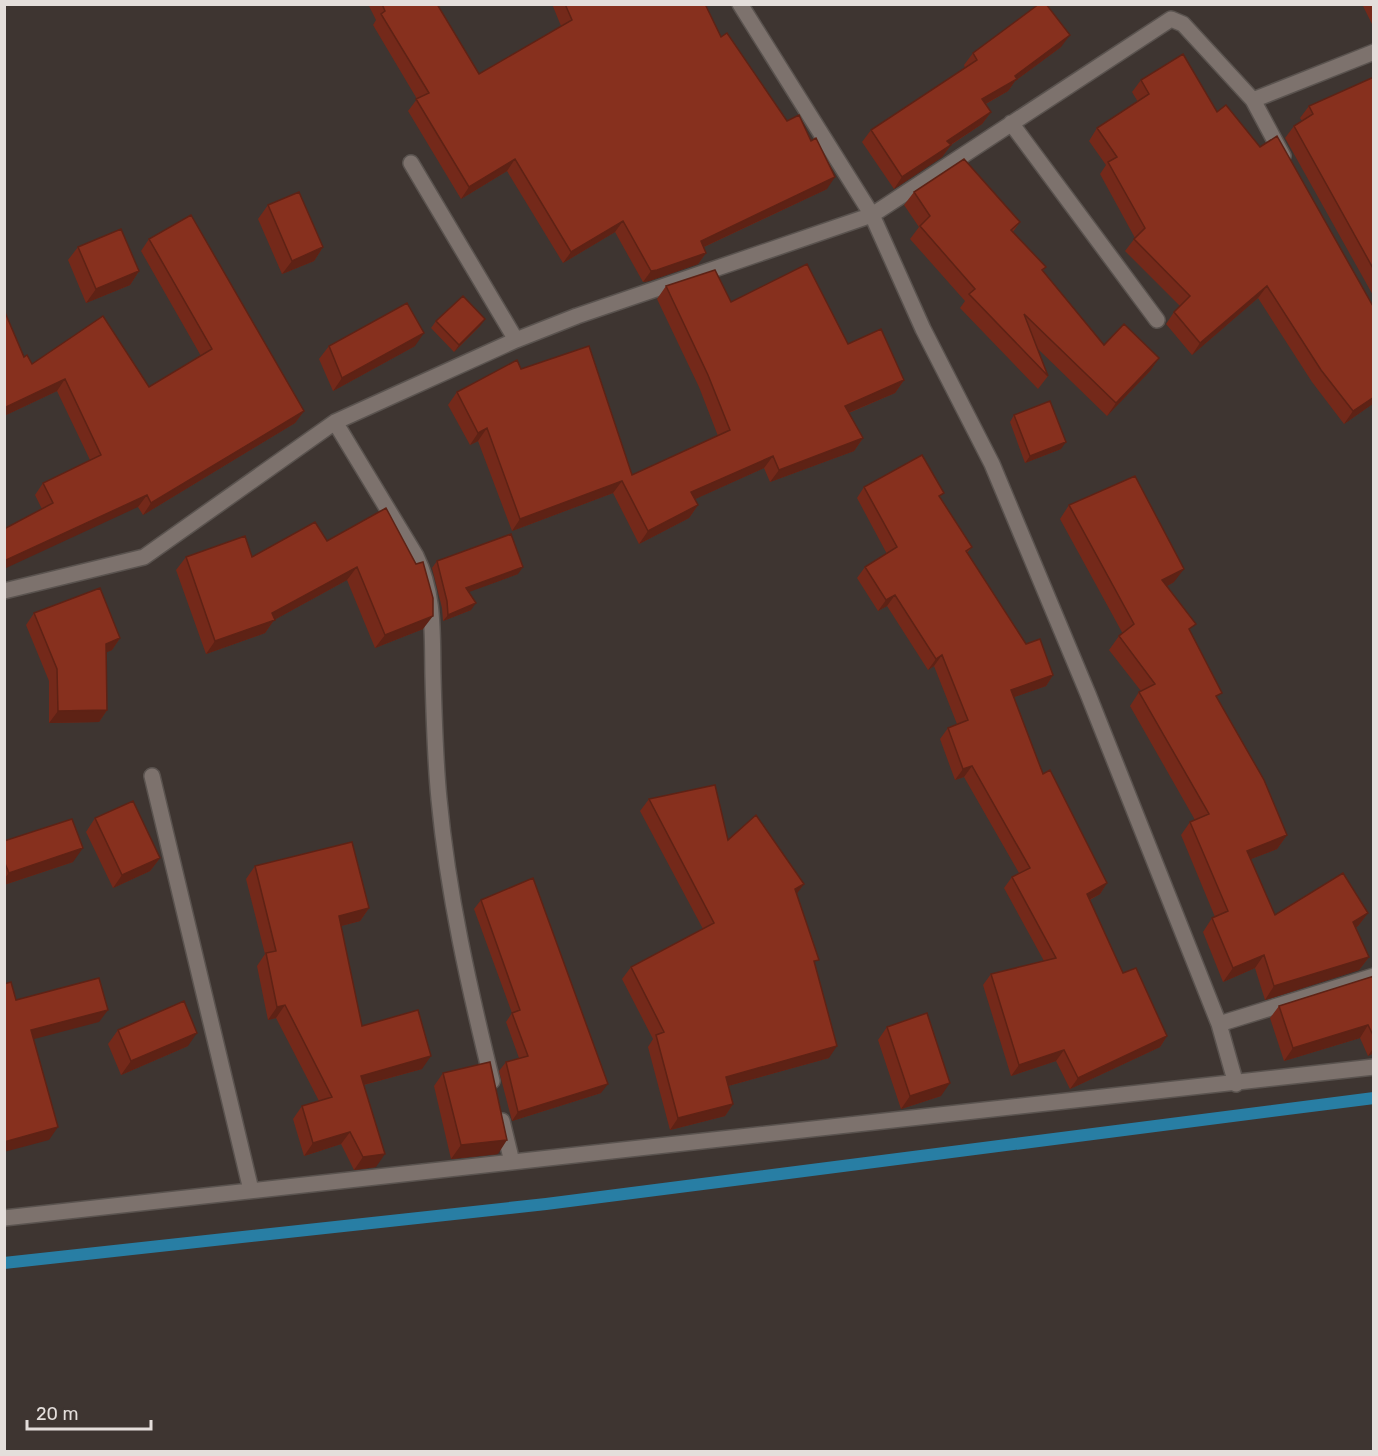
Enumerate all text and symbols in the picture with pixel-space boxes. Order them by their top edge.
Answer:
scale bar [27,1393,152,1431]
text: 20 m [36,1403,78,1425]

